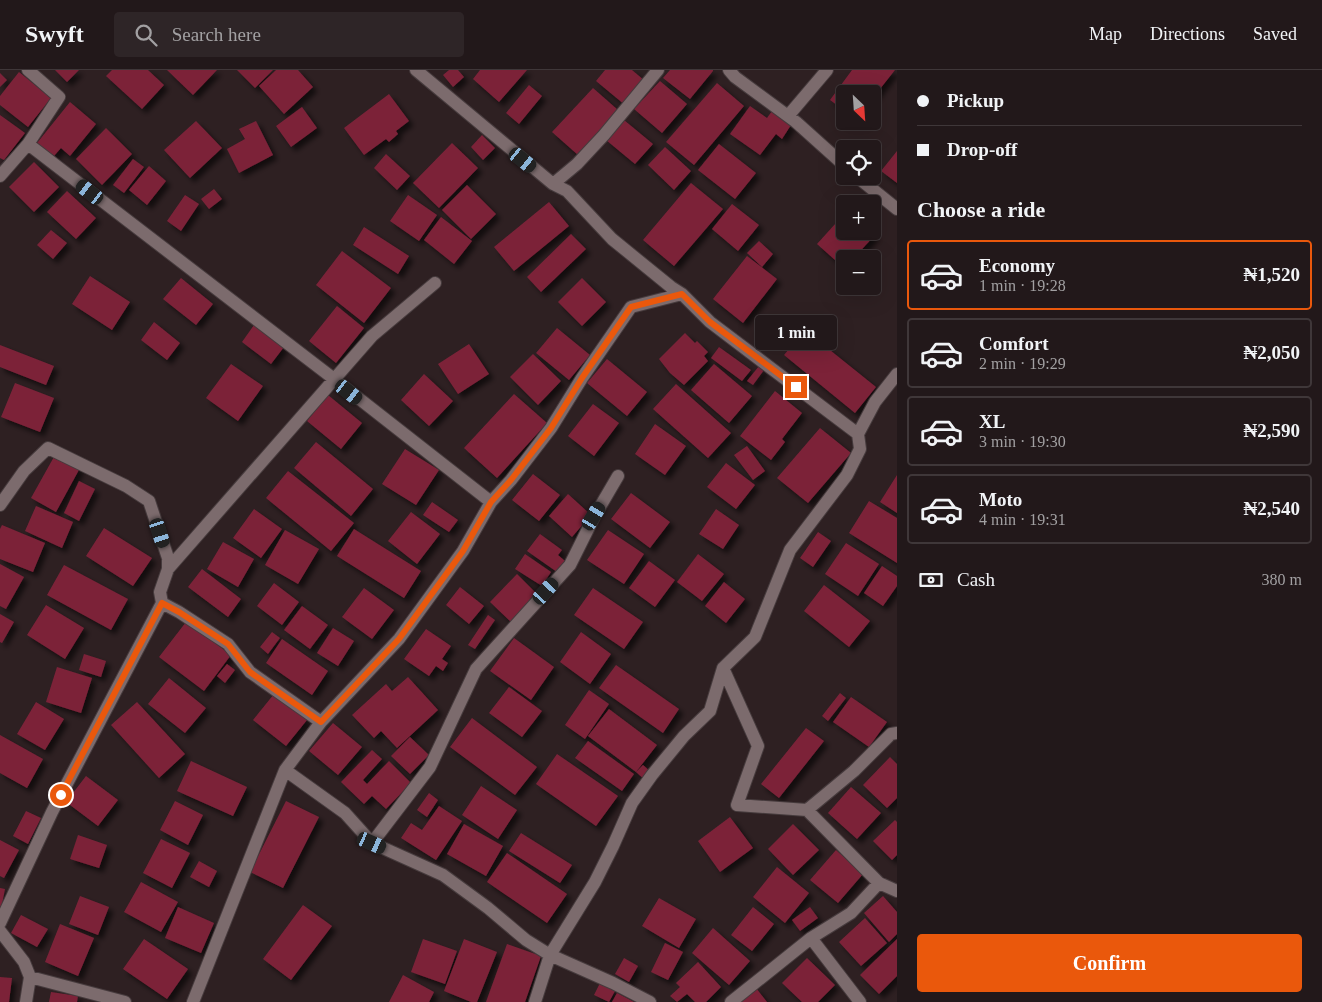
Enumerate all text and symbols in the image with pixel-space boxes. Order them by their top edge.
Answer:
search box [114,12,464,57]
text: Swyft [25,21,84,47]
icon: search [132,21,160,49]
text: Search here [172,24,261,45]
text: Map [1089,24,1122,44]
text: Directions [1150,24,1225,44]
text: Saved [1253,24,1297,44]
north arrow [836,85,881,130]
map controls [836,85,881,295]
text: Pickup [947,90,1004,111]
text: Drop-off [947,139,1017,160]
button: locate [836,140,881,185]
car [506,145,539,175]
car [73,177,106,207]
button: + [836,195,881,240]
text: Choose a ride [917,197,1045,222]
button: − [836,250,881,295]
icon: car [919,253,964,298]
text: Economy [979,255,1055,276]
text: ₦1,520 [1244,264,1300,285]
text: 1 min · 19:28 [979,277,1066,294]
callout: 1 min [755,314,837,350]
text: 1 min [777,324,815,341]
icon: car [919,331,964,376]
text: Comfort [979,333,1049,354]
text: ₦2,050 [1244,342,1300,363]
text: 2 min · 19:29 [979,355,1066,372]
route end [785,376,807,398]
car [332,377,365,407]
icon: car [919,409,964,454]
text: XL [979,411,1005,432]
text: ₦2,590 [1244,420,1300,441]
text: 3 min · 19:30 [979,433,1066,450]
icon: car [919,487,964,532]
text: Moto [979,489,1022,510]
text: ₦2,540 [1244,498,1300,519]
car [579,499,608,533]
text: 4 min · 19:31 [979,511,1066,528]
car [148,516,171,550]
icon: cash [917,566,945,594]
text: Cash [957,569,995,590]
text: 380 m [1262,571,1302,588]
car [530,575,561,607]
route start [50,784,72,806]
car [355,830,388,856]
button: Confirm [917,934,1302,992]

